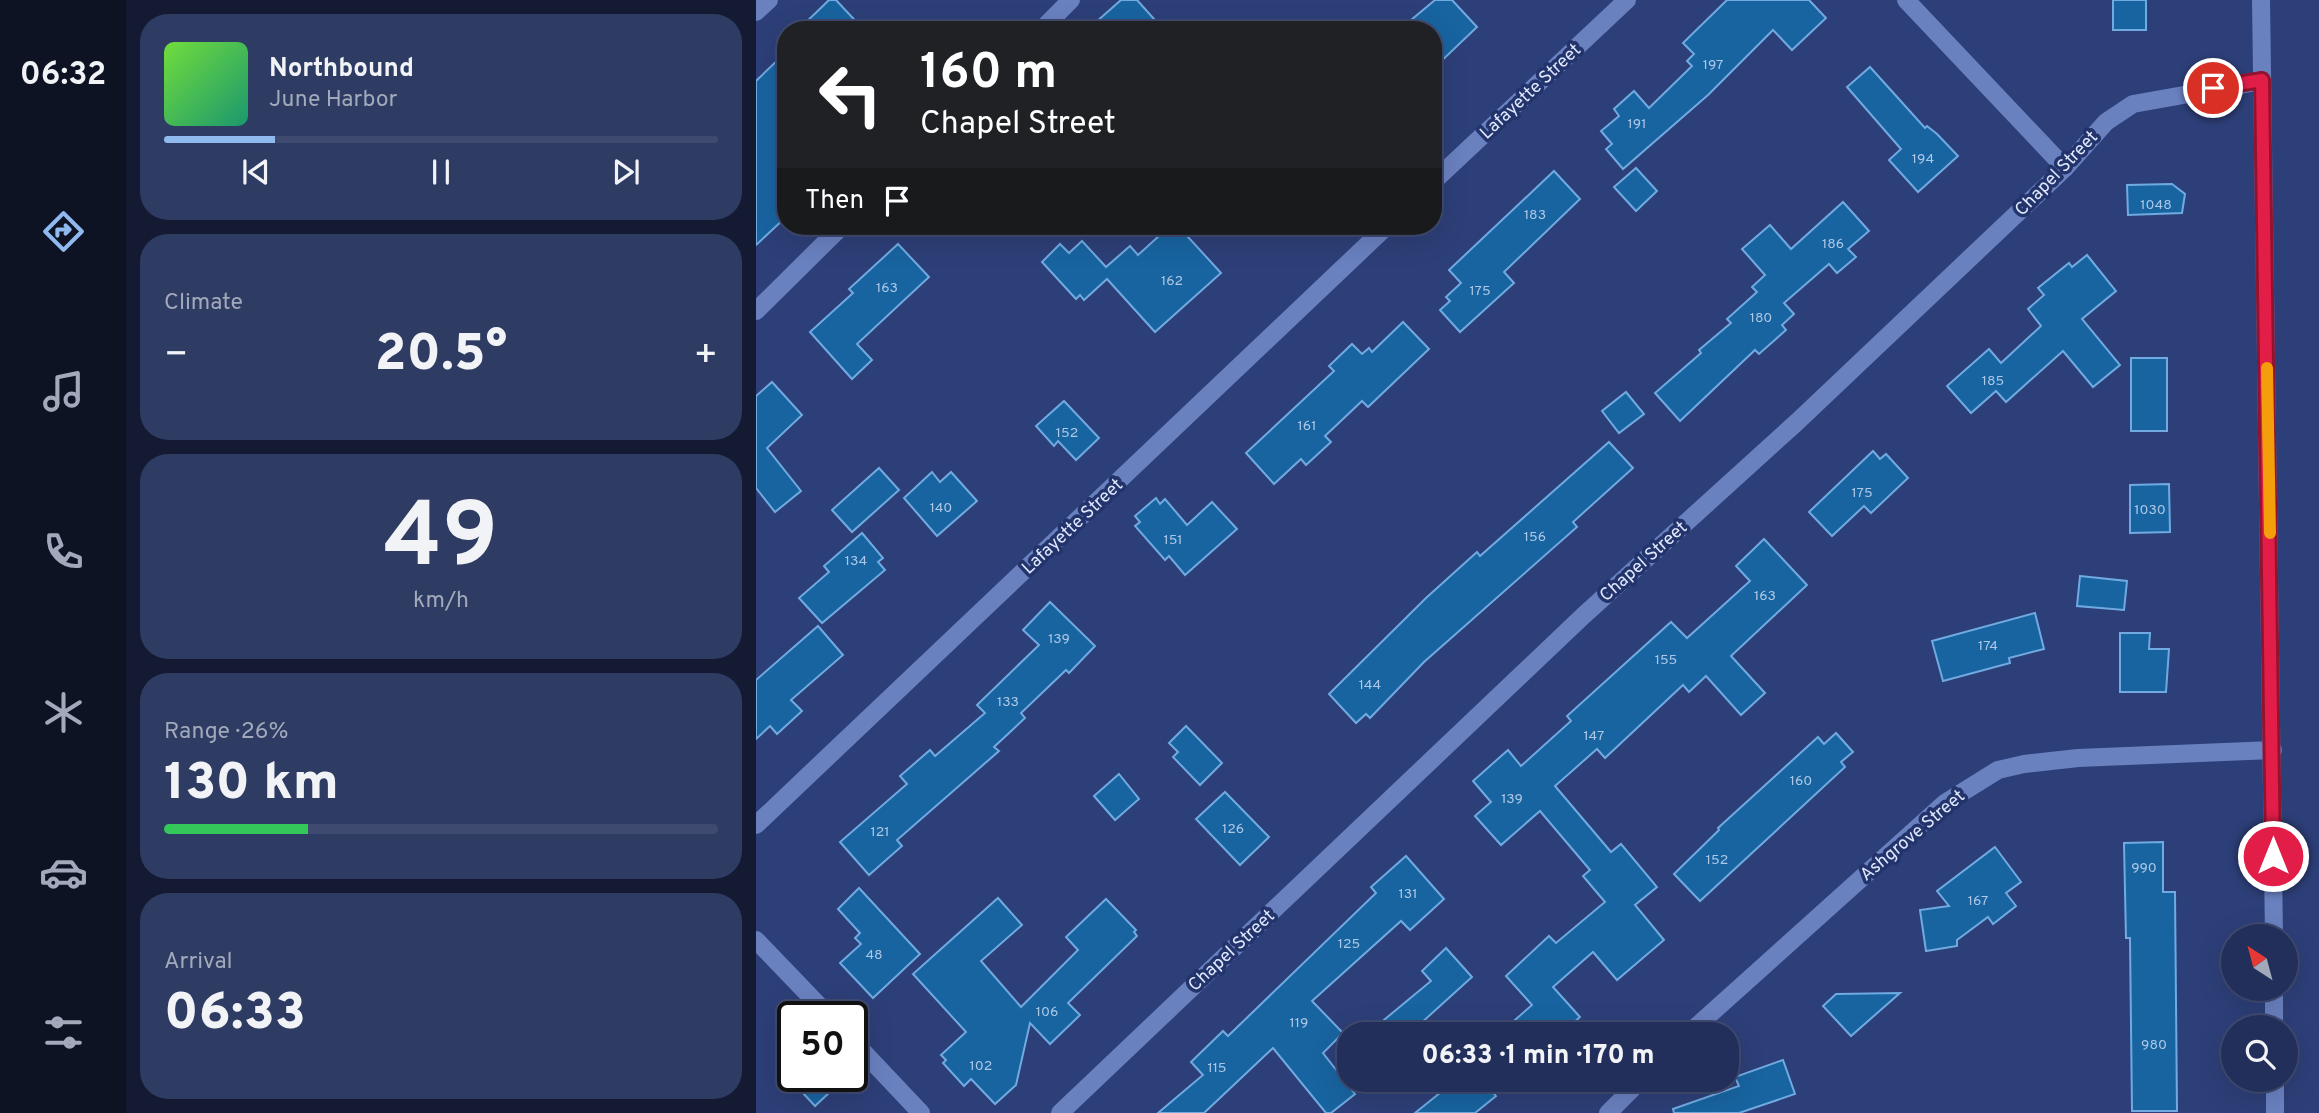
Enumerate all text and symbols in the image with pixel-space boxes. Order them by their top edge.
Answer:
street label: Lafayette Street [1475,39,1587,145]
text: 160 m [920,44,1057,106]
icon: left [805,49,896,140]
text: Northbound [269,53,414,86]
text: 06:32 [20,56,106,96]
house number: 197 [1703,57,1723,74]
pin [2183,58,2243,118]
icon: arrive [2194,69,2232,107]
text: June Harbor [269,86,397,115]
text: Chapel Street [920,105,1116,145]
house number: 191 [1628,116,1646,133]
street label: Chapel Street [2011,126,2104,222]
house number: 194 [1912,151,1934,168]
icon: previous [237,153,275,191]
icon: pause [422,153,460,191]
icon: next [607,153,645,191]
icon: arrive [878,182,916,220]
text: Then [805,185,864,218]
house number: 1048 [2140,197,2172,214]
icon: directions [39,207,88,256]
house number: 183 [1524,207,1546,224]
house number: 186 [1822,236,1844,253]
house number: 162 [1161,273,1183,290]
house number: 163 [876,280,898,297]
house number: 175 [1469,283,1491,300]
text: Climate [164,289,243,318]
house number: 180 [1750,310,1772,327]
text: 20.5° [375,323,507,389]
text: − [164,332,189,381]
text: + [693,332,718,381]
icon: music [39,367,88,416]
house number: 185 [1982,373,2004,390]
house number: 161 [1298,418,1316,435]
house number: 152 [1056,425,1078,442]
street label: Lafayette Street [1017,474,1129,580]
text: 49 [384,484,498,599]
house number: 175 [1851,485,1873,502]
house number: 140 [930,500,952,517]
house number: 1030 [2134,502,2166,519]
street label: Chapel Street [1595,517,1693,608]
icon: phone [39,527,88,576]
house number: 156 [1524,529,1546,546]
house number: 151 [1163,532,1183,549]
house number: 134 [845,553,867,570]
text: km/h [413,587,469,616]
house number: 163 [1754,588,1776,605]
house number: 139 [1048,631,1070,648]
house number: 174 [1978,638,1998,655]
house number: 155 [1655,652,1677,669]
house number: 144 [1359,677,1381,694]
icon: climate [39,688,88,737]
house number: 133 [997,694,1019,711]
text: Range · 26% [164,718,289,747]
house number: 147 [1584,728,1604,745]
text: 130 km [164,752,339,818]
house number: 160 [1790,773,1812,790]
street label: Ashgrove Street [1856,785,1970,887]
house number: 139 [1501,791,1523,808]
position arrow [2236,819,2310,893]
house number: 126 [1222,821,1244,838]
house number: 121 [870,824,890,841]
icon: car [39,848,88,897]
house number: 152 [1706,852,1728,869]
house number: 990 [2131,860,2157,877]
house number: 131 [1399,886,1417,903]
house number: 167 [1968,893,1988,910]
street label: Chapel Street [1184,905,1280,997]
north arrow [2221,924,2298,1001]
map controls [2221,924,2298,1092]
house number: 125 [1338,936,1360,953]
house number: 48 [865,947,883,964]
text: Arrival [164,948,233,977]
text: 06:33 [164,982,306,1048]
speed limit sign: 50 [777,1001,868,1092]
house number: 106 [1036,1004,1058,1021]
icon: filters [39,1008,88,1057]
house number: 119 [1290,1015,1308,1032]
button: search [2221,1015,2298,1092]
house number: 980 [2141,1037,2167,1054]
text: 06:33 · 1 min · 170 m [1422,1040,1654,1073]
house number: 102 [970,1058,992,1075]
house number: 115 [1207,1060,1227,1077]

